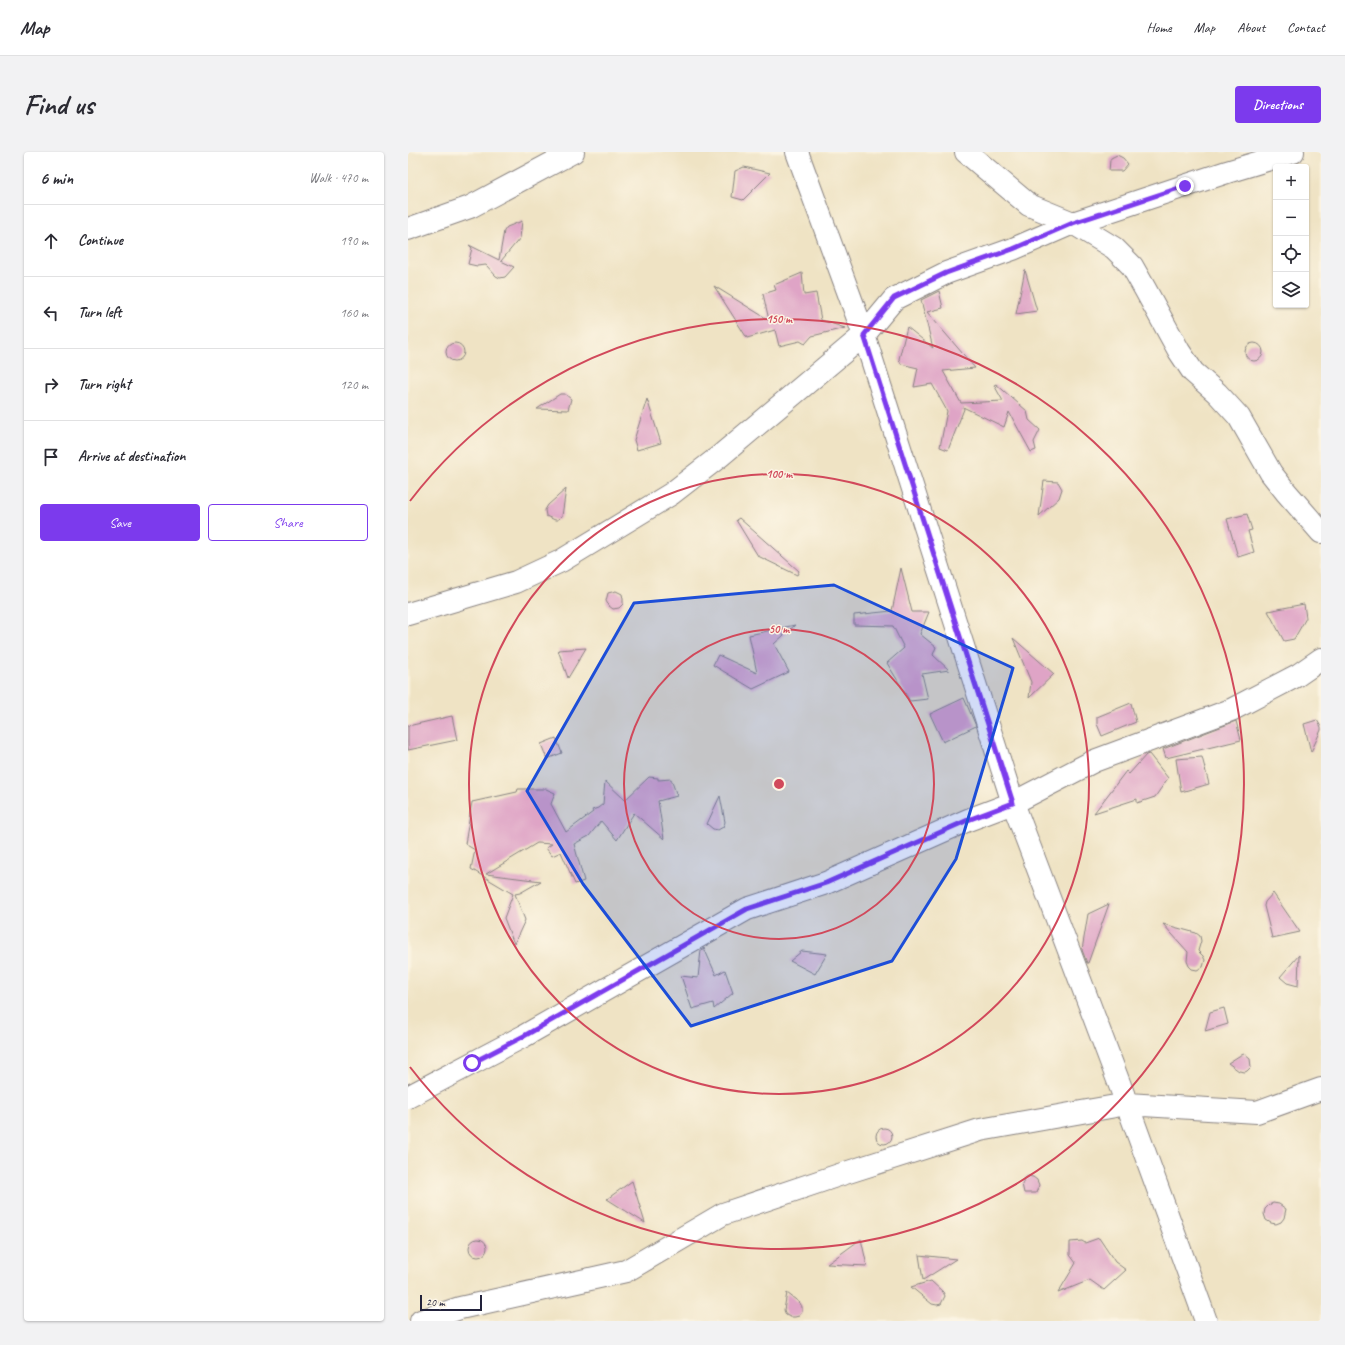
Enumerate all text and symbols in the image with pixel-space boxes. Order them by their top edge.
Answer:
text: Map [20,16,50,40]
text: Home [1146,19,1172,36]
text: Map [1194,19,1215,36]
text: About [1237,19,1265,36]
text: Contact [1287,19,1325,36]
button: Directions [1235,86,1321,123]
text: Find us [24,87,94,122]
map controls [1273,164,1309,308]
button: + [1273,164,1309,200]
text: 6 min [40,168,73,189]
text: Walk · 470 m [309,170,368,186]
route end [1176,177,1194,195]
button: − [1273,200,1309,236]
icon: ahead [40,230,62,252]
text: Continue [78,231,123,250]
text: 190 m [340,233,368,249]
button: locate [1273,236,1309,272]
button: layers [1273,272,1309,308]
icon: left [40,302,62,324]
text: Turn left [78,303,121,322]
text: 160 m [340,305,368,321]
text: 150 m [766,311,793,327]
icon: right [40,374,62,396]
text: Turn right [78,375,131,394]
text: 120 m [340,377,368,393]
icon: arrive [40,446,62,468]
text: Arrive at destination [78,447,185,466]
text: 100 m [766,466,793,482]
button: Save [40,504,200,541]
button: Share [208,504,368,541]
text: 50 m [769,621,790,637]
centre of rings [772,777,786,791]
route start [463,1054,481,1072]
scale bar [420,1293,482,1312]
text: 20 m [426,1295,445,1309]

